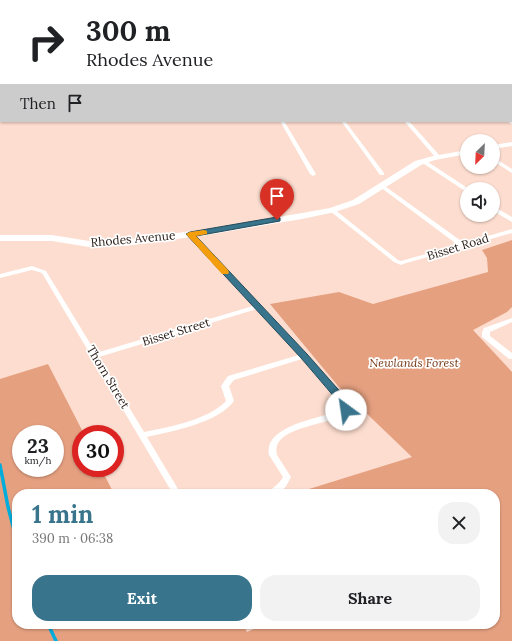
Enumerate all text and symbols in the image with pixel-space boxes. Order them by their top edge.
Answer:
text: 300 m [86,13,170,49]
icon: right [20,16,72,68]
text: Rhodes Avenue [86,48,213,71]
icon: arrive [64,92,86,114]
text: Then [20,94,56,113]
north arrow [460,134,500,174]
map controls [460,134,500,222]
pin [260,179,294,220]
button: sound [460,182,500,222]
icon: arrive [266,185,288,207]
street label: Rhodes Avenue [90,227,176,250]
street label: Bisset Road [425,230,491,263]
street label: Bisset Street [140,314,212,349]
street label: Thorn Street [84,342,133,412]
park label: Newlands Forest [369,355,459,370]
position arrow [325,389,367,431]
speed limit sign: 30 [72,425,124,477]
text: 23 [27,433,49,458]
text: km/h [24,454,52,467]
text: 1 min [32,499,93,530]
button: close [438,502,480,544]
text: 390 m · 06:38 [32,530,113,547]
button: Exit [32,575,252,621]
button: Share [260,575,480,621]

